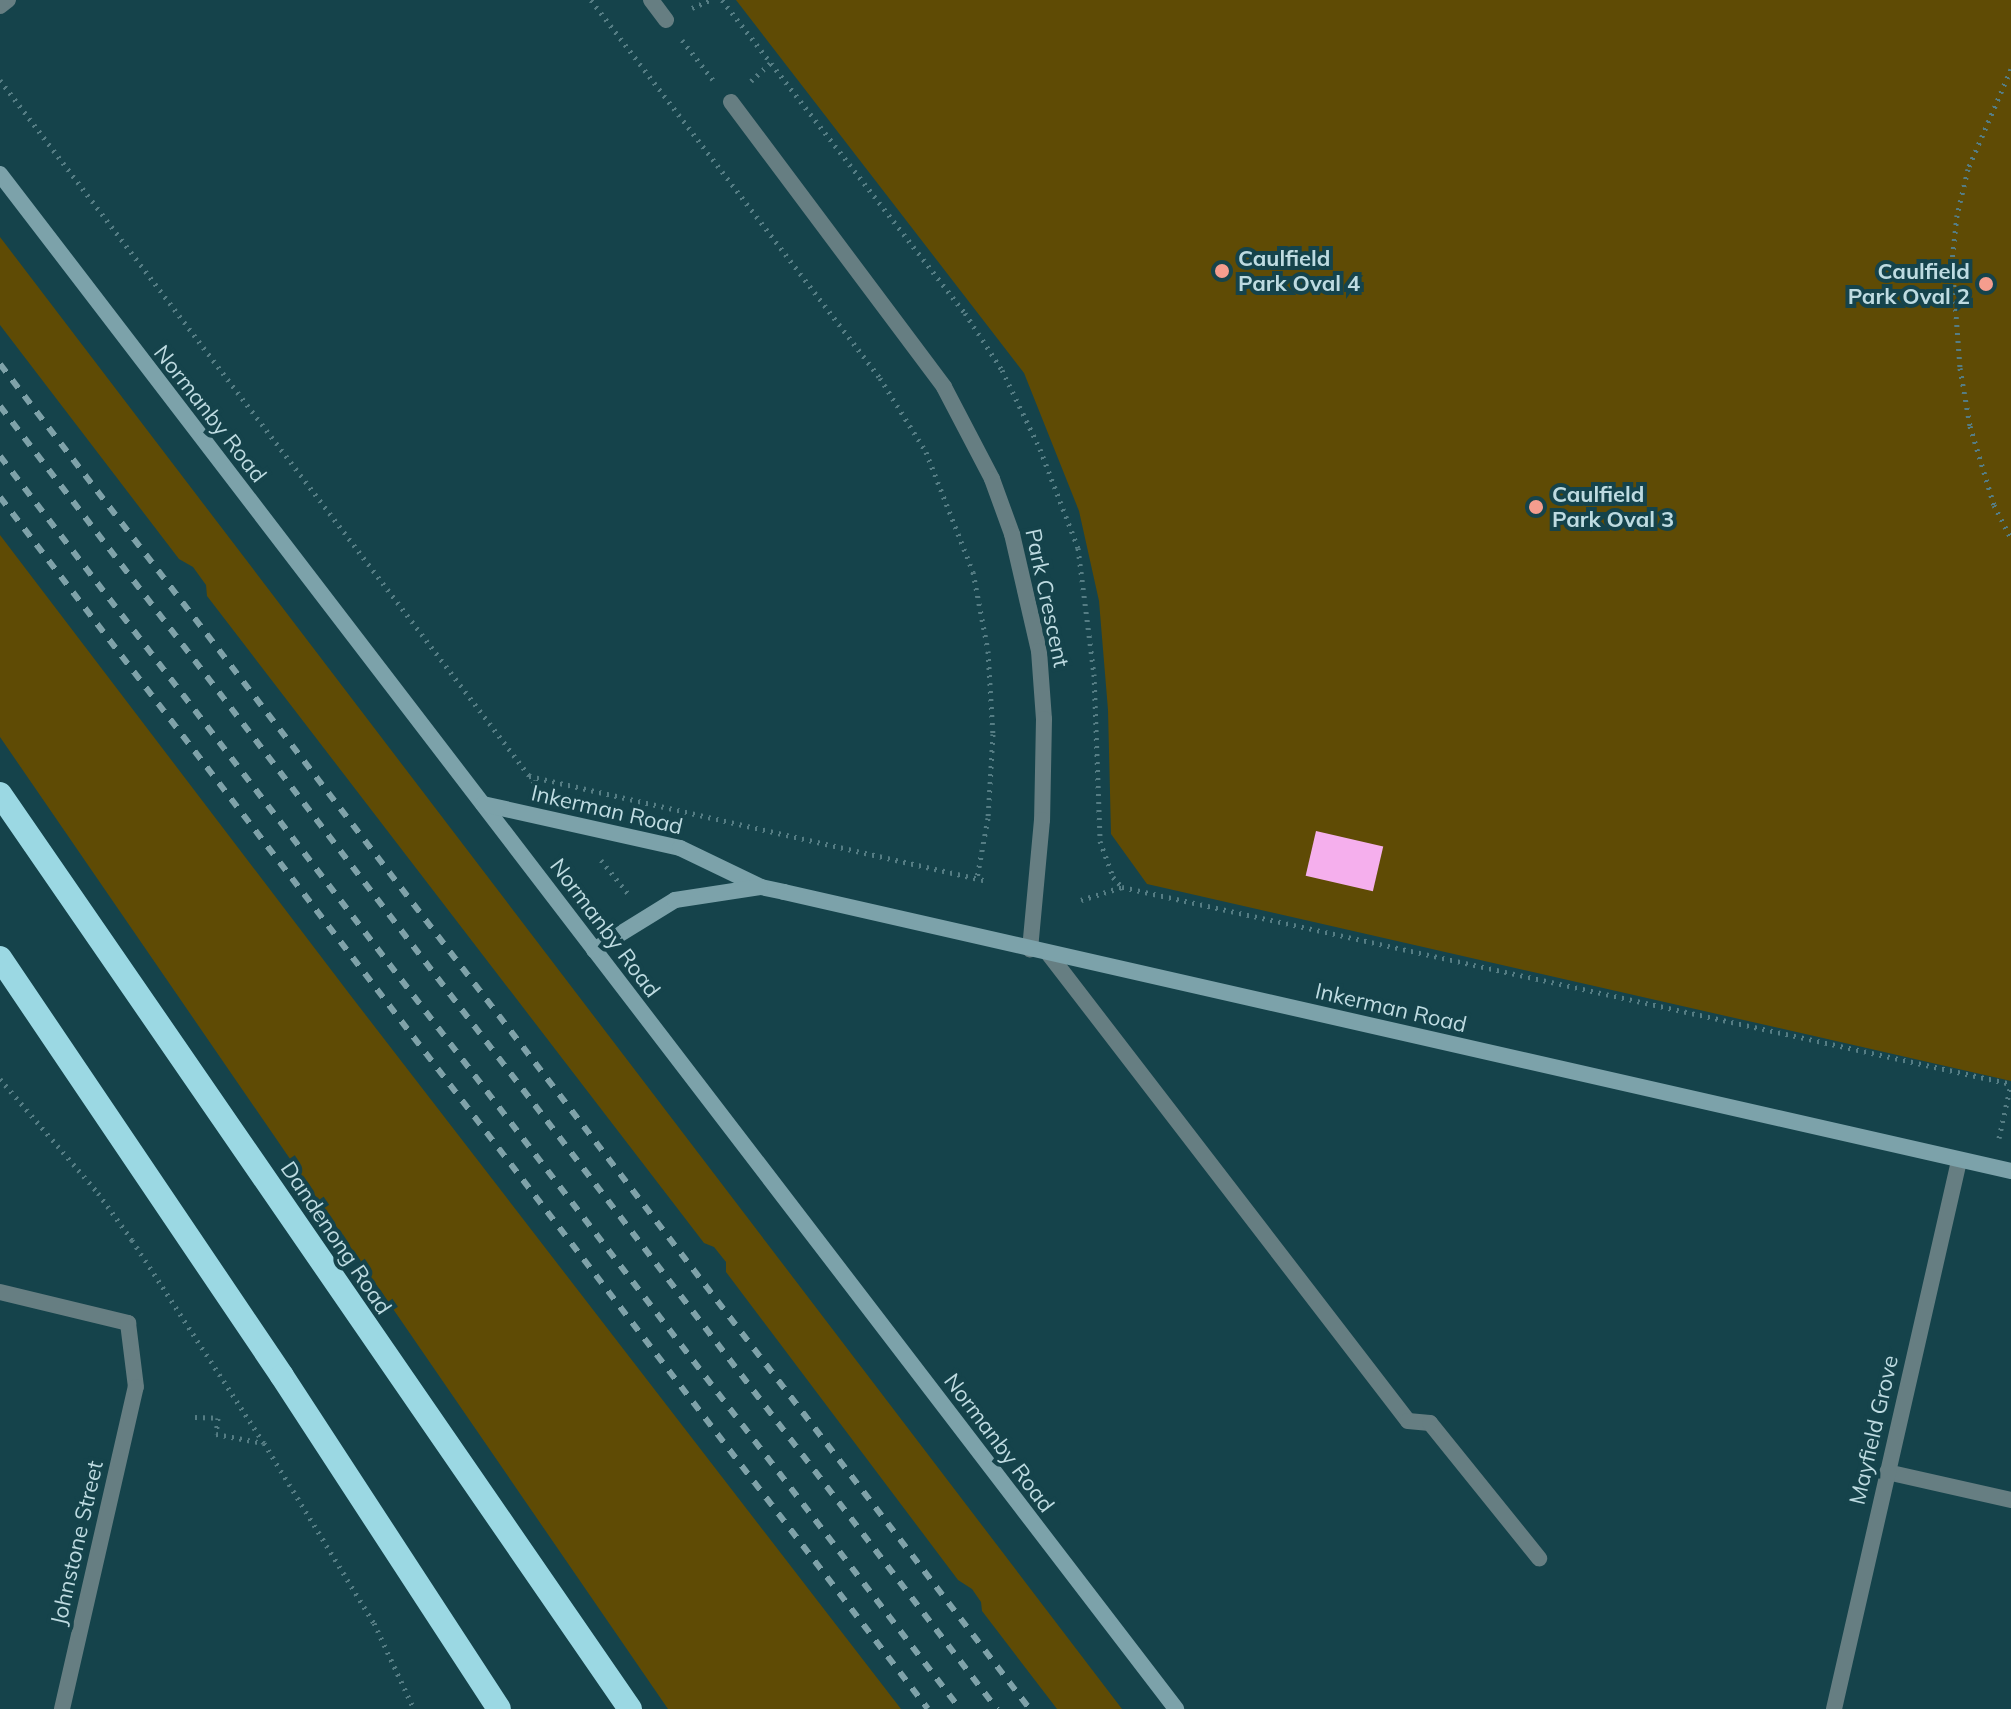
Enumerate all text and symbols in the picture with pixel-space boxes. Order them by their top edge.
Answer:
place label: Caulfield Park Oval 4 [1238,245,1360,296]
place label: Caulfield Park Oval 2 [1848,258,1970,310]
marker: Caulfield Park Oval 4 [1213,262,1231,280]
marker: Caulfield Park Oval 2 [1977,275,1995,293]
street label: Normanby Road [148,340,272,488]
place label: Caulfield Park Oval 3 [1552,481,1674,532]
marker: Caulfield Park Oval 3 [1527,498,1545,516]
street label: Park Crescent [1019,526,1075,670]
street label: Inkerman Road [529,780,685,840]
street label: Normanby Road [544,853,666,1003]
street label: Inkerman Road [1313,978,1469,1038]
street label: Dandenong Road [275,1156,397,1320]
street label: Mayfield Grove [1844,1353,1904,1507]
street label: Normanby Road [938,1368,1060,1518]
street label: Johnstone Street [45,1458,109,1628]

